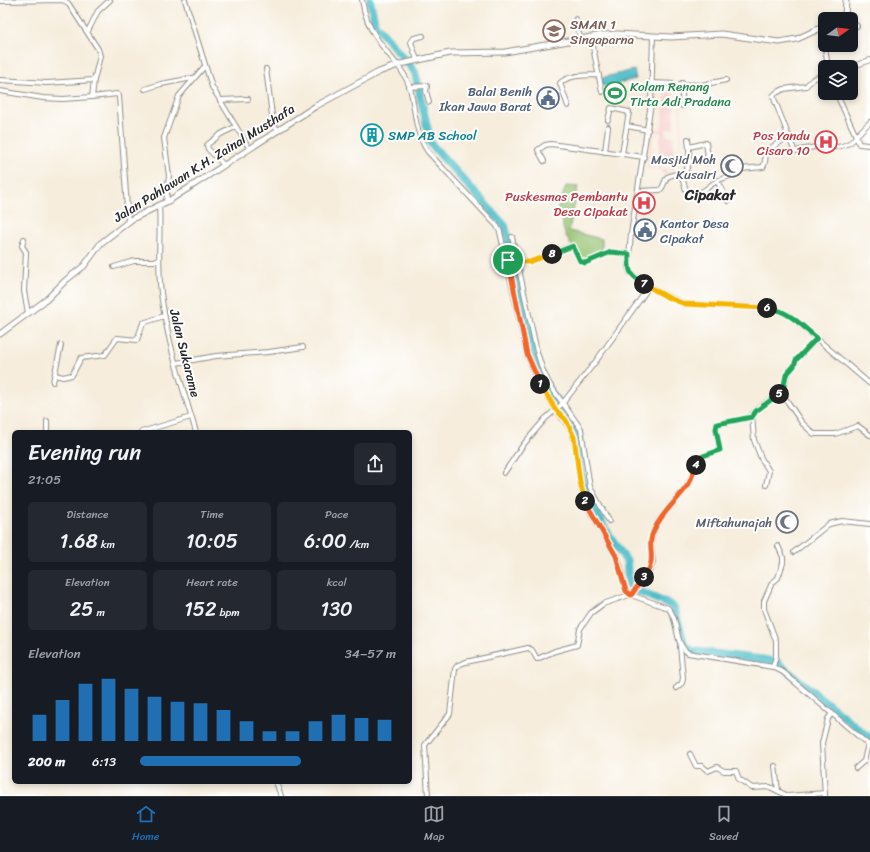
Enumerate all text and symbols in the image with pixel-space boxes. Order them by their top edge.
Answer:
north arrow [818,12,858,52]
map controls [818,12,858,100]
place label: SMAN 1 Singaparna [570,13,635,51]
school or university icon: SMAN 1 Singaparna [541,18,567,44]
button: layers [818,60,858,100]
place label: Kolam Renang Tirta Adi Pradana [630,75,731,113]
place label: Balai Benih Ikan Jawa Barat [438,80,532,118]
sports icon: Kolam Renang Tirta Adi Pradana [602,80,628,106]
public building icon: Balai Benih Ikan Jawa Barat [535,85,561,111]
street label: Jalan Pahlawan K.H. Zainal Musthafa [108,97,300,229]
building icon: SMP AB School [359,122,385,148]
place label: SMP AB School [388,124,477,147]
place label: Pos Yandu Cisaro 10 [753,124,810,162]
hospital icon: Pos Yandu Cisaro 10 [813,129,839,155]
place label: Masjid Moh Kusairi [651,148,716,186]
mosque icon: Masjid Moh Kusairi [719,153,745,179]
district label: Cipakat [684,182,736,208]
place label: Puskesmas Pembantu Desa Cipakat [505,185,628,223]
hospital icon: Puskesmas Pembantu Desa Cipakat [631,190,657,216]
place label: Kantor Desa Cipakat [660,212,729,250]
public building icon: Kantor Desa Cipakat [632,217,658,243]
pin [491,243,525,277]
pin: 8 [542,244,562,264]
text: 8 [549,244,555,263]
icon: arrive [497,249,519,271]
pin: 7 [634,274,654,294]
text: 7 [641,274,647,293]
pin: 6 [757,298,777,318]
text: 6 [764,298,770,317]
street label: Jalan Sukarame [163,306,207,399]
pin: 1 [530,374,550,394]
text: 1 [538,374,542,393]
pin: 5 [769,384,789,404]
text: 5 [776,384,782,403]
text: Evening run [28,433,141,472]
button: share [354,443,396,485]
pin: 4 [686,455,706,475]
text: 4 [693,455,699,474]
text: 21:05 [28,468,61,491]
pin: 2 [575,491,595,511]
text: 2 [582,491,588,510]
text: Distance [66,505,108,524]
text: Time [200,505,224,524]
text: Pace [325,505,348,524]
mosque icon: Miftahunajah [774,509,800,535]
place label: Miftahunajah [696,511,772,534]
text: 1.68 [60,524,98,559]
text: 10:05 [186,524,238,559]
text: 6:00 [304,524,347,559]
text: km [98,535,115,554]
text: /km [347,535,369,554]
pin: 3 [634,567,654,587]
text: 3 [641,567,647,586]
text: Elevation [65,573,110,592]
text: Heart rate [186,573,238,592]
text: kcal [327,573,347,592]
text: 25 [70,592,94,627]
text: 152 [184,592,217,627]
text: 130 [321,592,353,627]
text: m [94,603,105,622]
text: bpm [217,603,240,622]
text: Elevation [28,642,81,665]
text: 34–57 m [345,642,396,665]
text: 200 m [28,750,65,773]
text: 6:13 [92,750,116,773]
tab: Home [132,803,159,846]
tab: Map [423,803,445,846]
tab: Saved [709,803,738,846]

